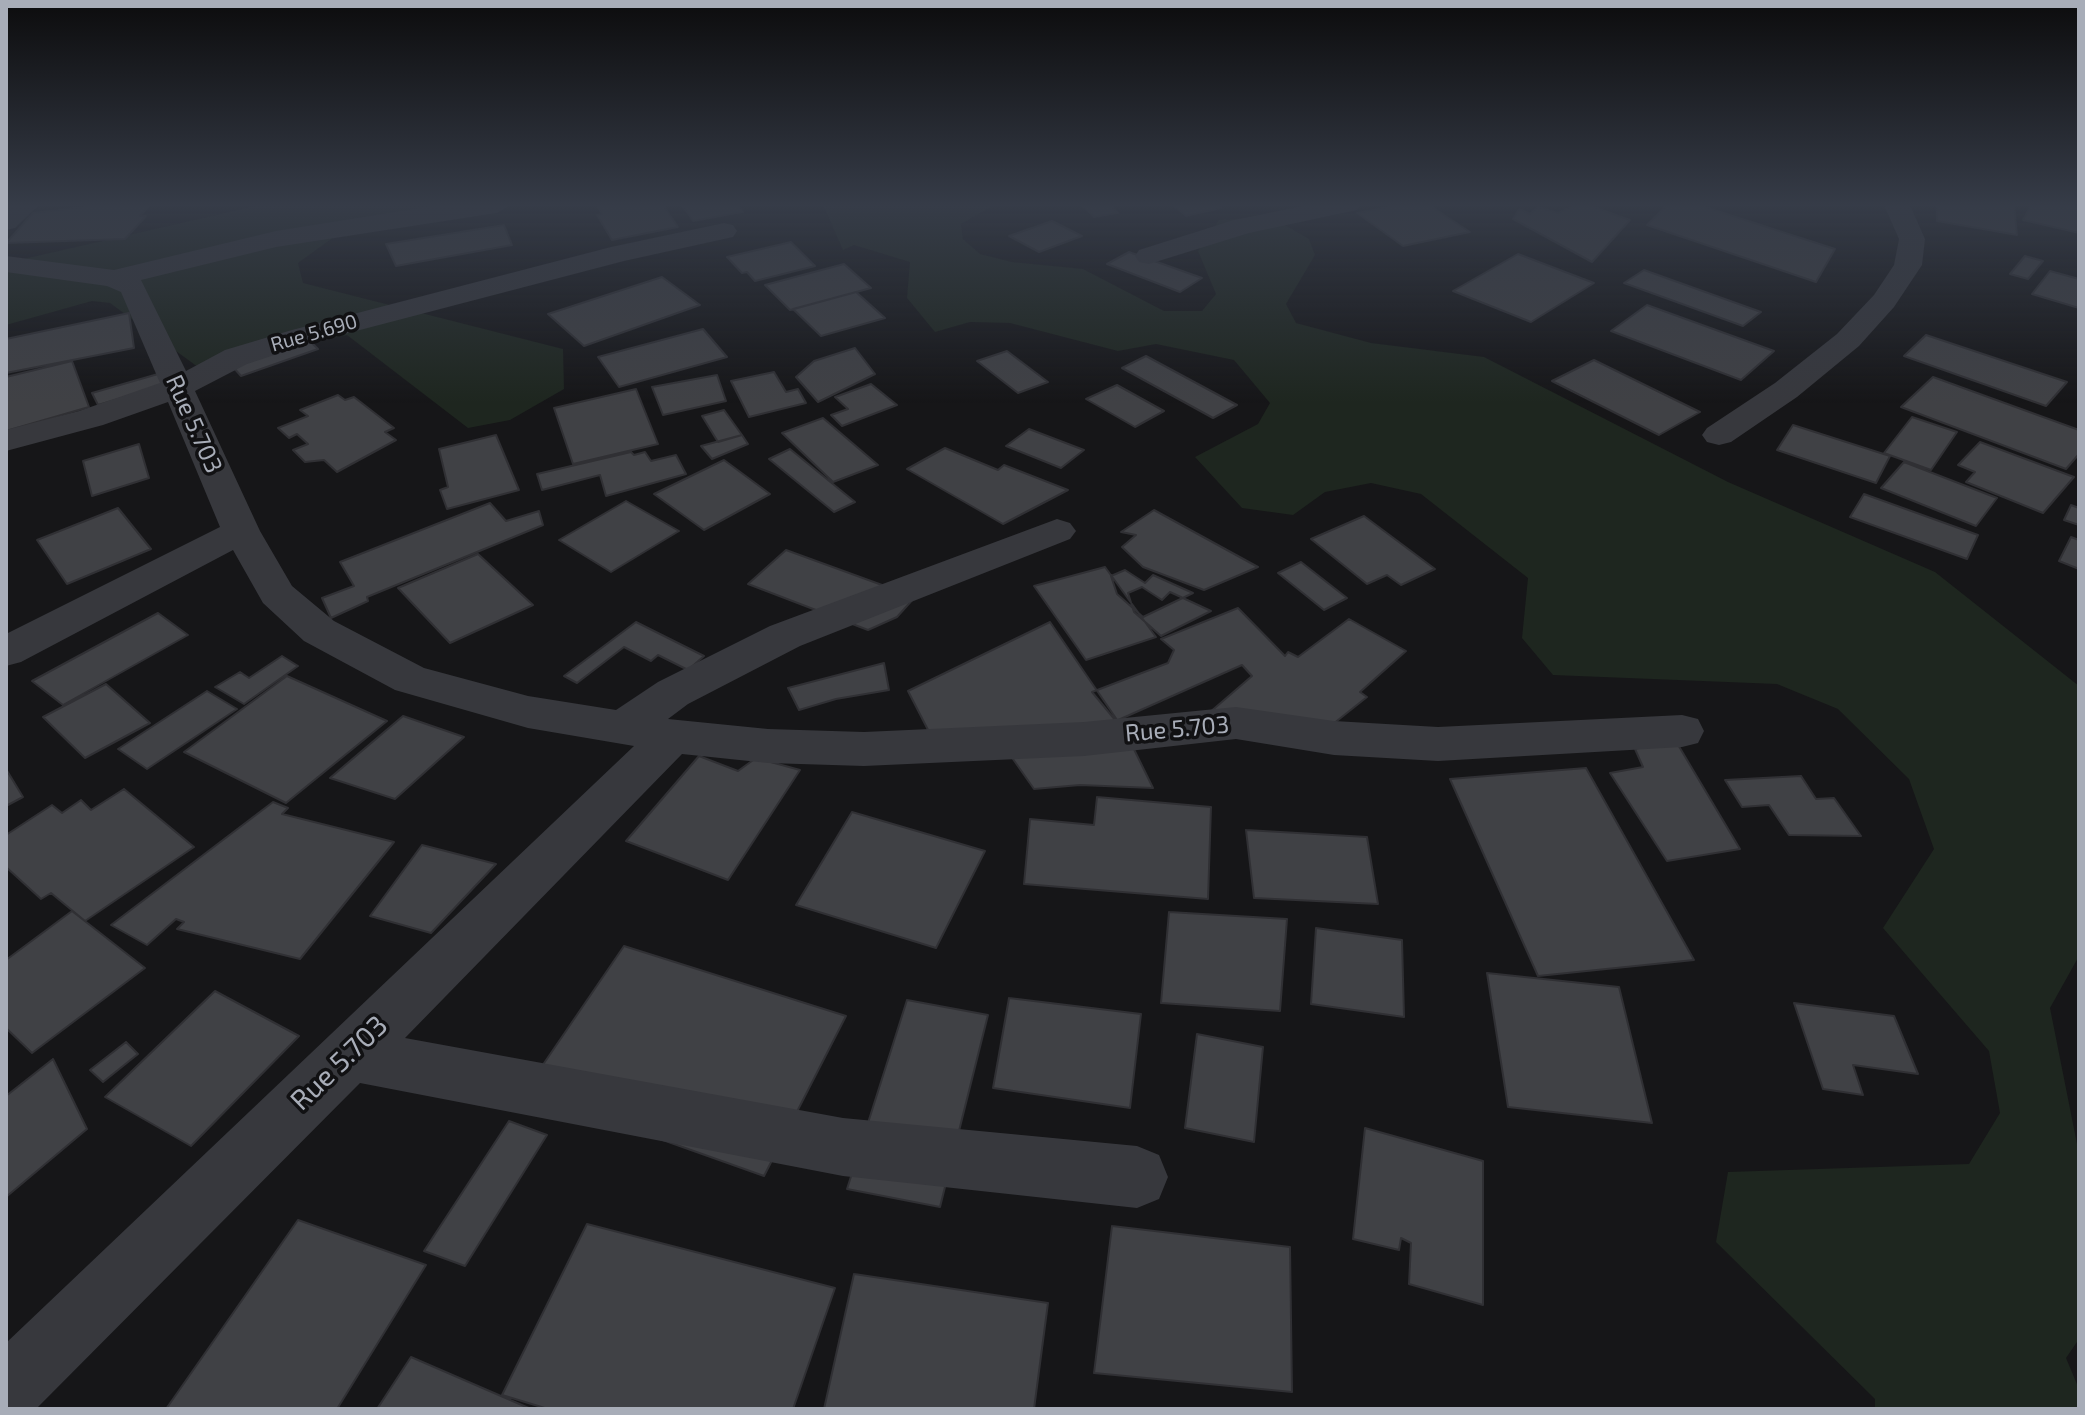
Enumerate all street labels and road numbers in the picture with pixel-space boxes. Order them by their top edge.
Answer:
street label: Rue 5.690 [268,309,360,357]
street label: Rue 5.703 [160,370,228,478]
street label: Rue 5.703 [1124,710,1230,748]
street label: Rue 5.703 [284,1009,394,1117]

